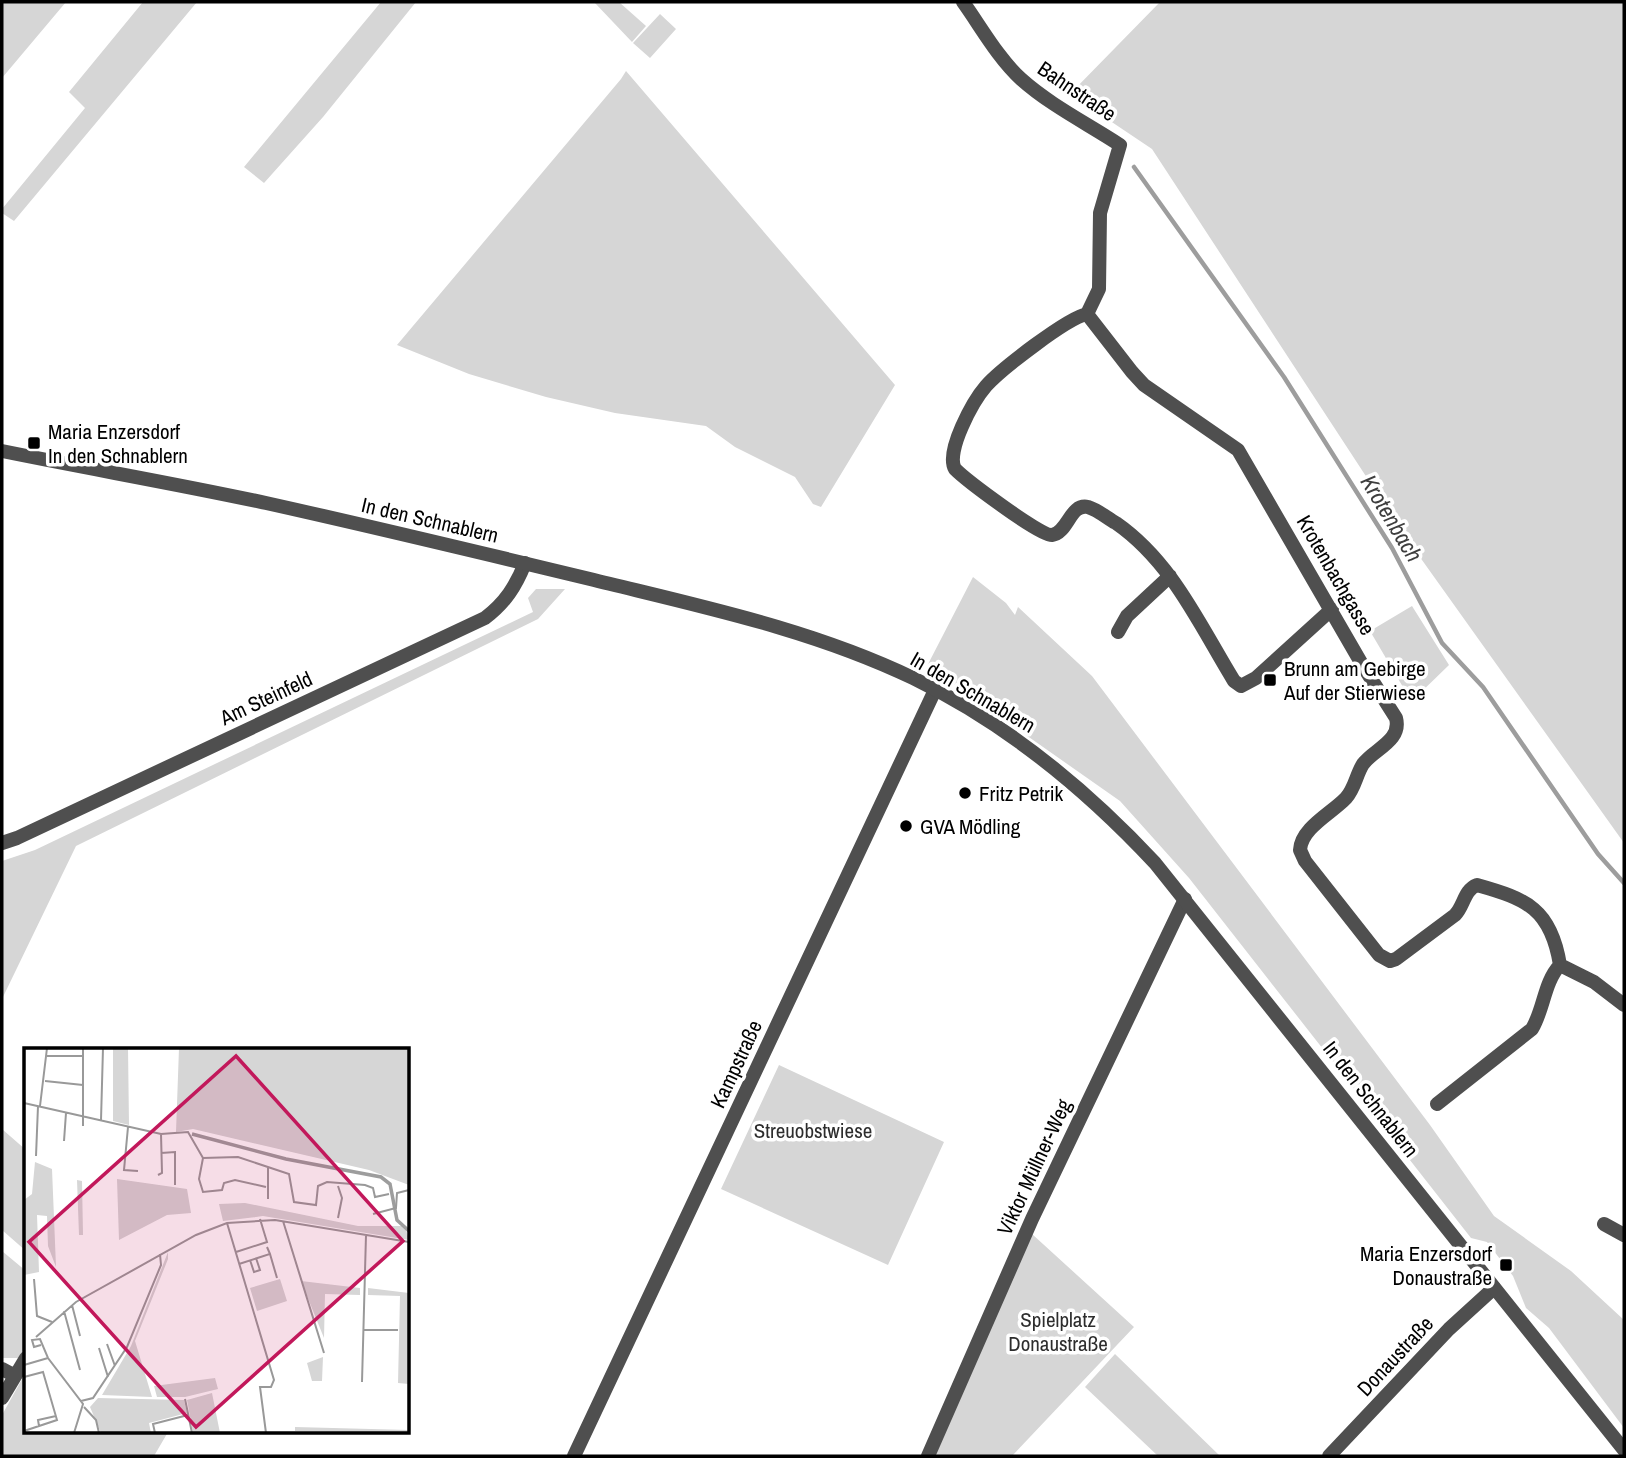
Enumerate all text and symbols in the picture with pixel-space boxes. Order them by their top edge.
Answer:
street label: Bahnstraße [1032,54,1122,128]
place label: Maria Enzersdorf In den Schnablern [48,417,188,470]
marker: Maria Enzersdorf In den Schnablern [26,435,42,451]
water label: Krotenbach [1354,469,1430,567]
street label: In den Schnablern [359,490,501,550]
street label: Krotenbachgasse [1290,510,1382,640]
street label: In den Schnablern [905,644,1041,740]
place label: Brunn am Gebirge Auf der Stierwiese [1283,654,1426,707]
street label: Am Steinfeld [214,664,317,732]
marker: Brunn am Gebirge Auf der Stierwiese [1262,672,1278,688]
place label: Fritz Petrik [979,779,1064,808]
marker: Fritz Petrik [957,785,973,801]
place label: GVA Mödling [920,812,1021,841]
marker: GVA Mödling [898,818,914,834]
street label: Kampstraße [703,1015,769,1113]
street label: In den Schnablern [1317,1035,1425,1163]
inset map [24,1048,410,1434]
street label: Viktor Müllner-Weg [990,1094,1078,1240]
park label: Streuobstwiese [754,1116,872,1145]
place label: Maria Enzersdorf Donaustraße [1360,1239,1492,1292]
marker: Maria Enzersdorf Donaustraße [1498,1257,1514,1273]
park label: Spielplatz Donaustraße [1008,1305,1108,1358]
street label: Donaustraße [1350,1310,1440,1402]

